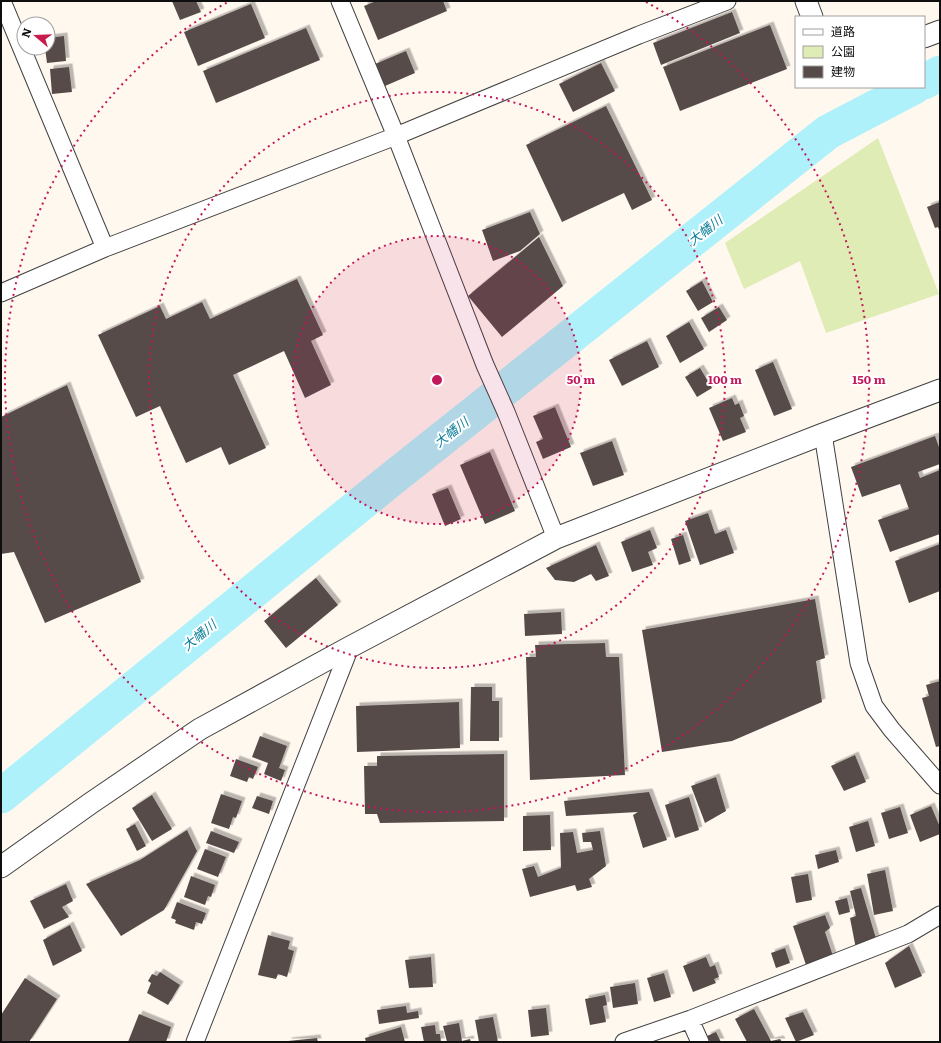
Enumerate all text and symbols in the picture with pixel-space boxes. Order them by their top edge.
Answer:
north arrow [16,16,56,56]
legend [795,16,925,88]
text: 道路 [831,22,855,40]
text: N [17,25,35,39]
text: 公園 [831,42,855,60]
text: 建物 [831,62,855,80]
water label: 大幡川 [683,209,727,249]
text: 50 m [567,370,595,388]
text: 100 m [708,370,742,388]
text: 150 m [852,370,886,388]
centre of rings [430,373,444,387]
water label: 大幡川 [429,411,473,451]
water label: 大幡川 [178,614,221,654]

